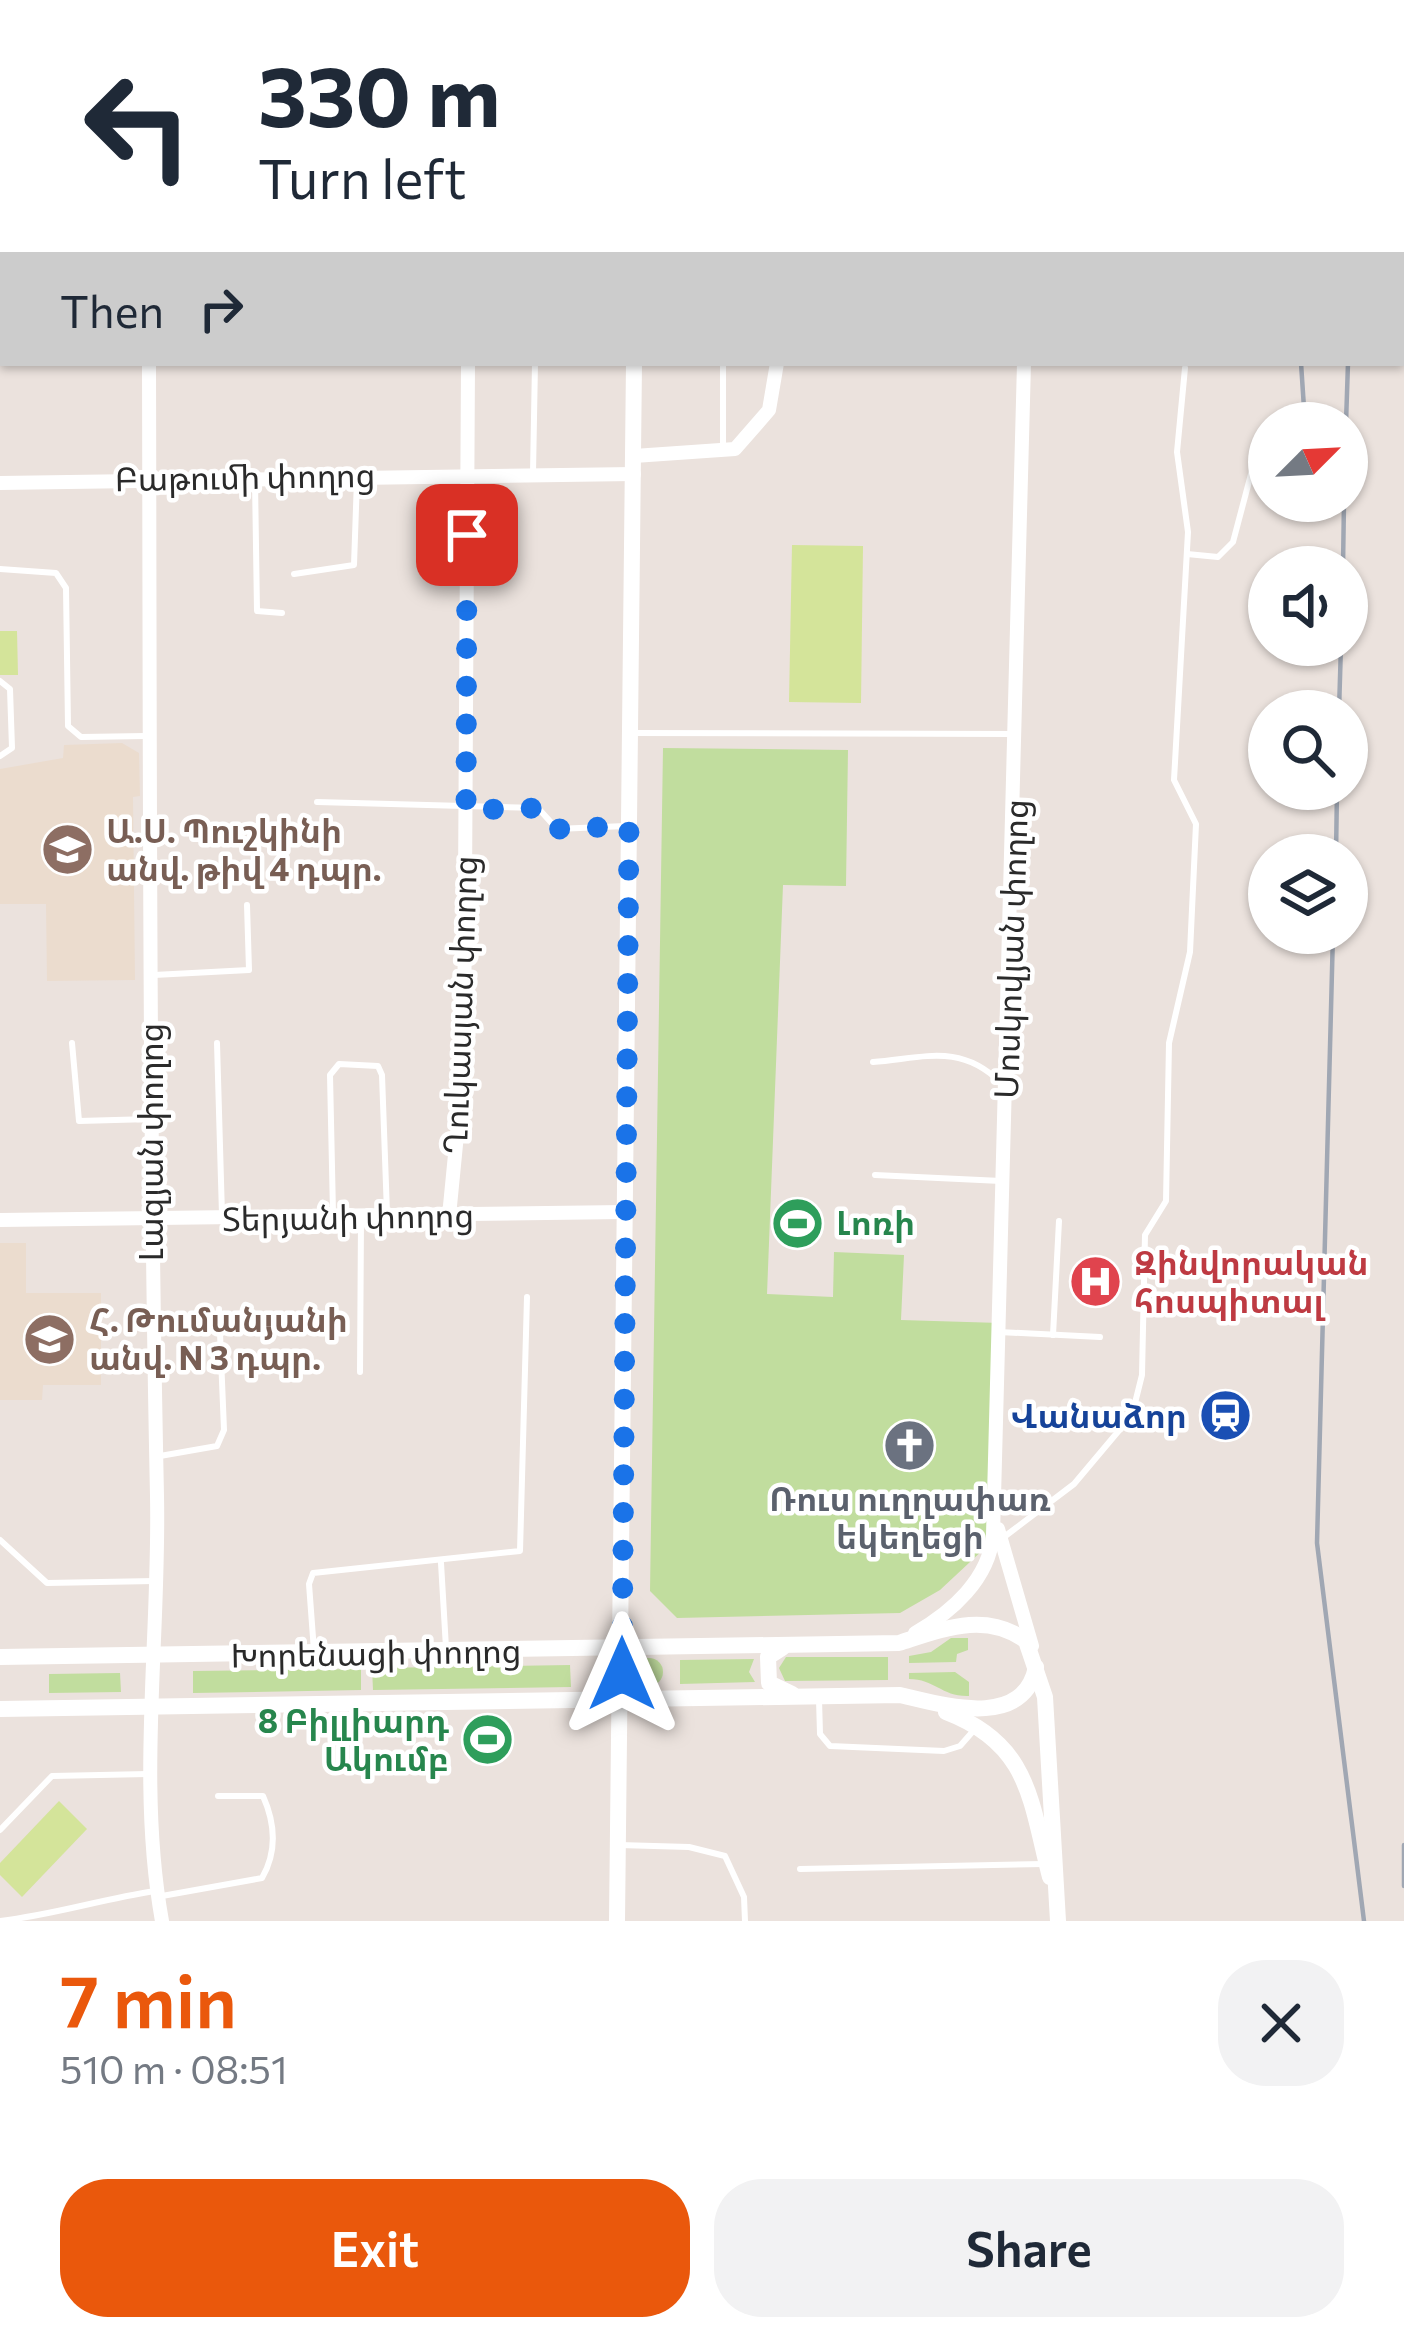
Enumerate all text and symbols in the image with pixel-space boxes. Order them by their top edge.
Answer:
text: 330 m [258,42,501,144]
icon: left [60,48,216,204]
text: Turn left [258,144,466,210]
icon: right [188,276,254,342]
text: Then [60,282,164,337]
north arrow [1248,402,1368,522]
map controls [1248,402,1368,954]
street label: Բաթումի փողոց [114,453,376,499]
pin [416,484,518,586]
icon: arrive [434,502,500,568]
button: sound [1248,546,1368,666]
button: search [1248,690,1368,810]
street label: Մոսկովյան փողոց [984,798,1036,1100]
place label: Ա.Ս. Պուշկինի անվ. թիվ 4 դպր. [106,809,382,889]
school or university icon: Ա.Ս. Պուշկինի անվ. թիվ 4 դպր. [39,822,95,878]
button: layers [1248,834,1368,954]
street label: Ղուկասյան փողոց [433,855,485,1155]
street label: Լազյան փողոց [129,1023,171,1261]
street label: Տերյանի փողոց [222,1193,474,1239]
sports icon: Լոռի [769,1195,825,1251]
place label: Լոռի [836,1201,915,1243]
place label: Զինվորական հոսպիտալ [1134,1241,1369,1321]
hospital icon: Զինվորական հոսպիտալ [1067,1254,1123,1310]
place label: Հ. Թումանյանի անվ. N 3 դպր. [89,1298,348,1378]
school or university icon: Հ. Թումանյանի անվ. N 3 դպր. [22,1311,78,1367]
station icon: Վանաձոր [1198,1388,1254,1444]
place label: Վանաձոր [1011,1394,1187,1436]
church icon: Ռուս ուղղափառ եկեղեցի [882,1417,938,1473]
place label: Ռուս ուղղափառ եկեղեցի [769,1477,1051,1557]
position arrow [559,1611,685,1737]
street label: Խորենացի փողոց [230,1628,522,1676]
place label: 8 Բիլլիարդ Ակումբ [258,1699,449,1779]
sports icon: 8 Բիլլիարդ Ակումբ [460,1712,516,1768]
text: 7 min [60,1955,237,2043]
button: close [1218,1960,1344,2086]
text: 510 m · 08:51 [60,2044,288,2092]
button: Exit [60,2179,690,2317]
button: Share [714,2179,1344,2317]

